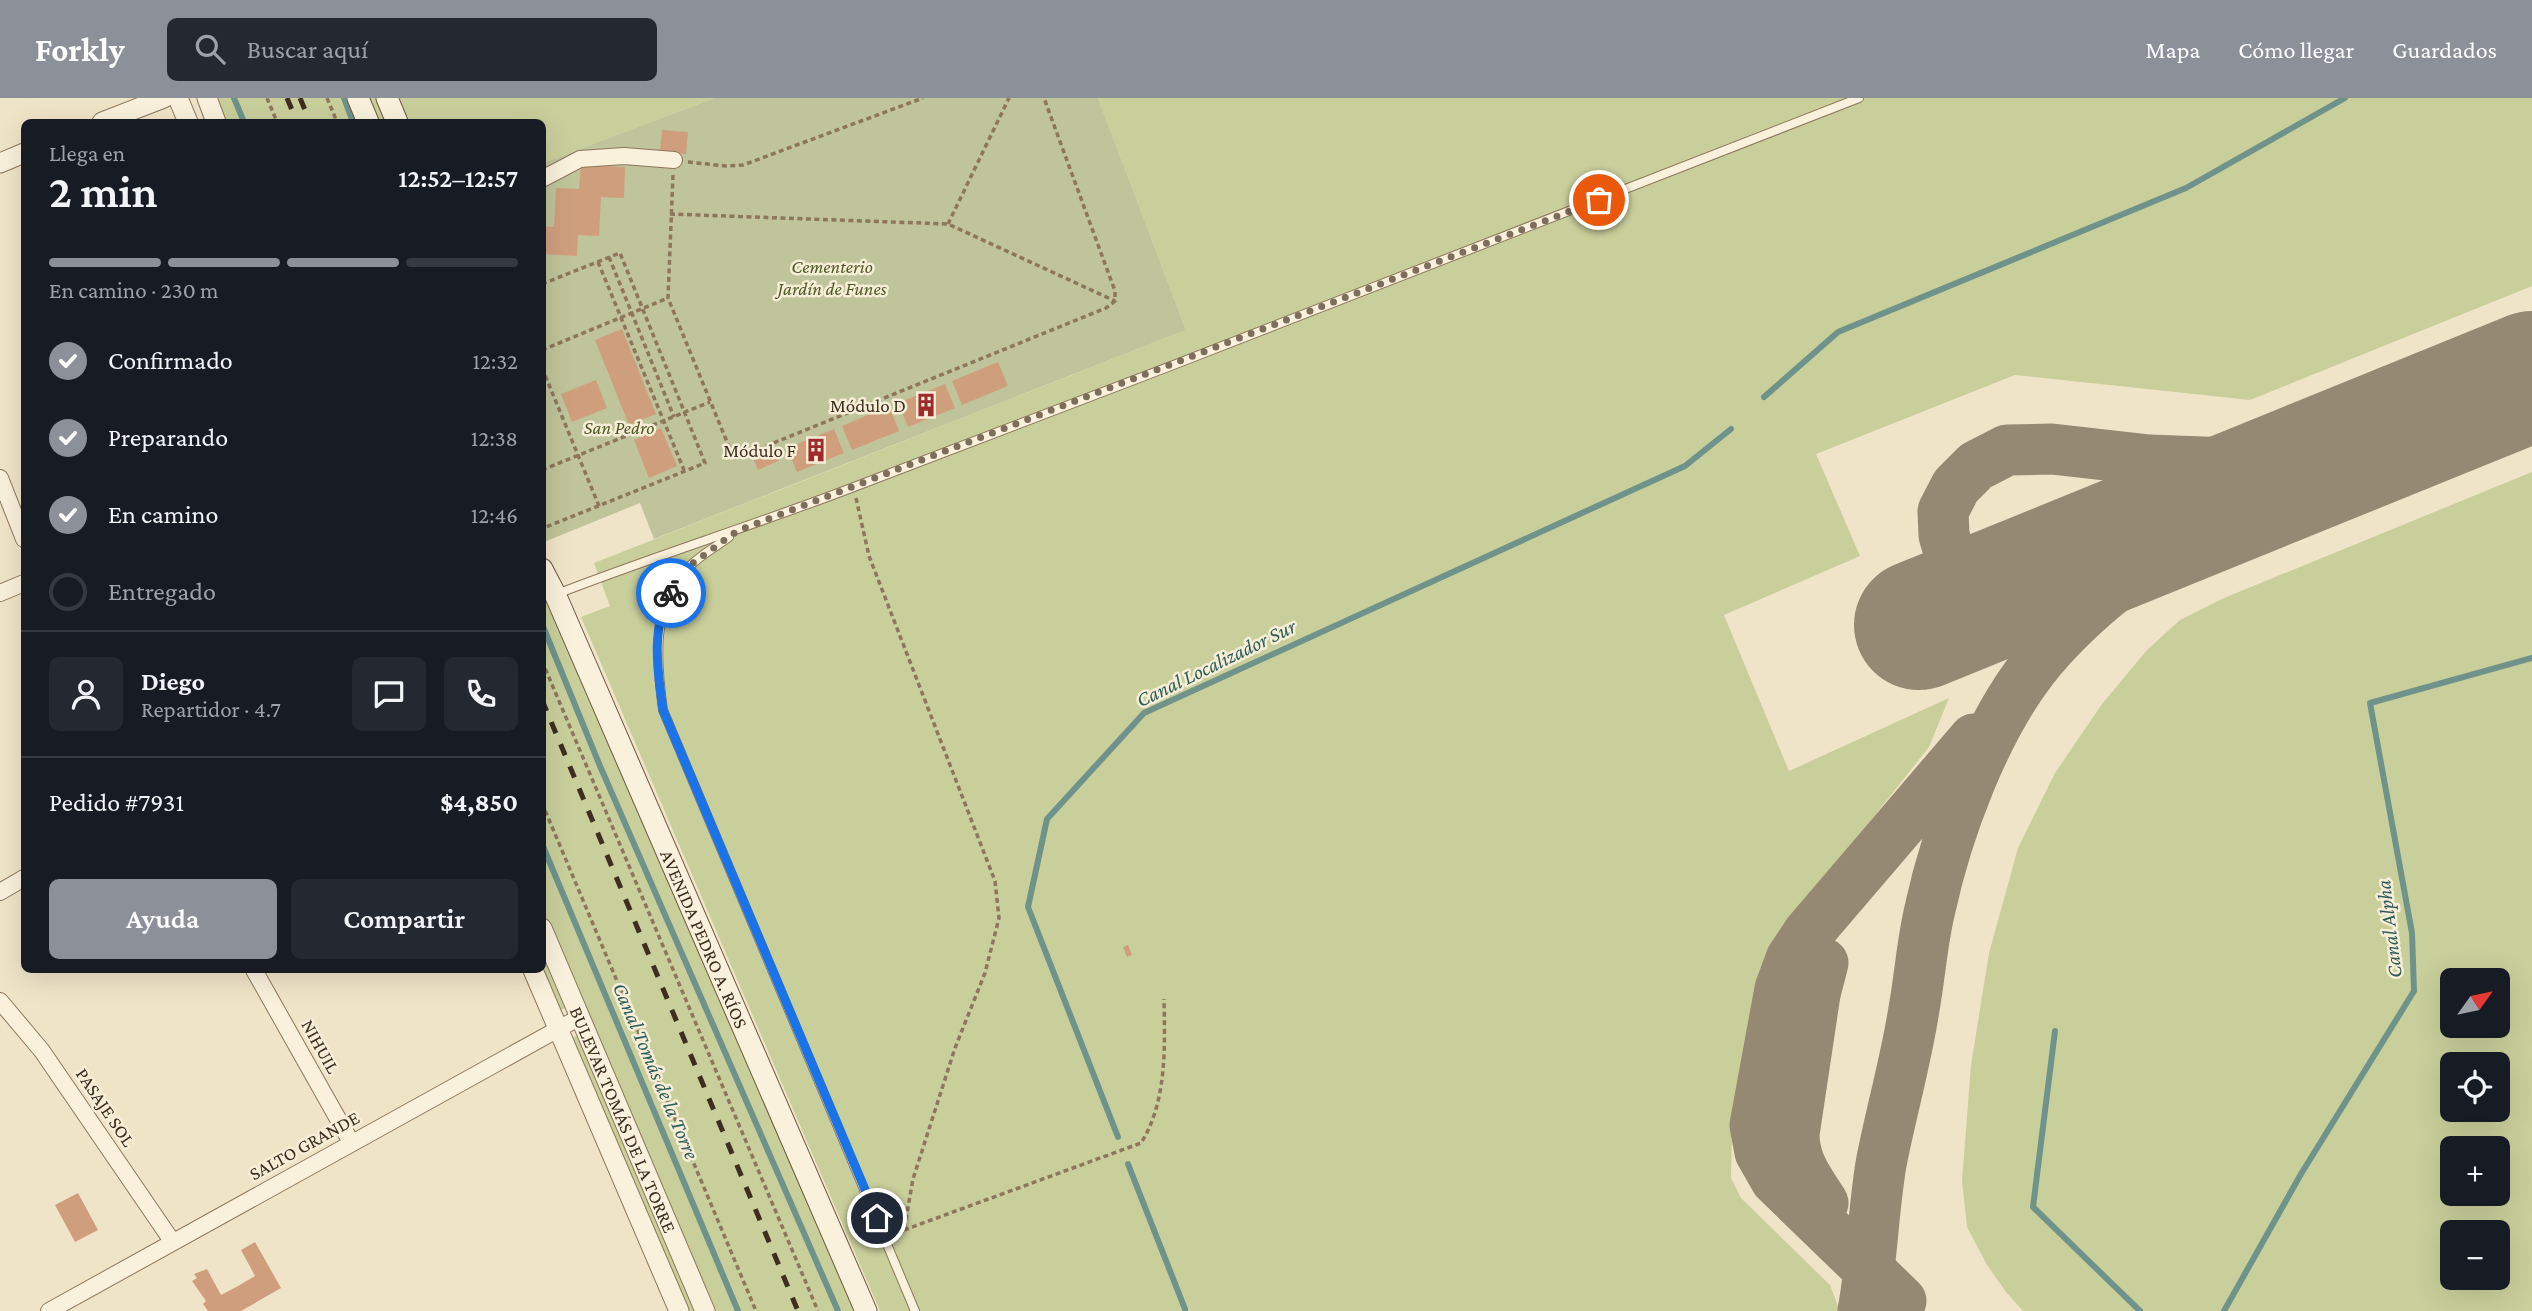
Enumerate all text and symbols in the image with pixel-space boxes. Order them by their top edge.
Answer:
search box [167,18,657,81]
icon: search [191,30,229,68]
text: Forkly [35,31,125,68]
text: Buscar aquí [247,35,368,64]
text: Mapa [2146,36,2200,63]
text: Cómo llegar [2238,36,2354,63]
text: Guardados [2392,36,2497,63]
text: Llega en [49,140,125,166]
text: 12:52–12:57 [398,164,518,193]
text: 2 min [49,166,157,217]
pin [1569,170,1629,230]
icon: bag [1580,181,1618,219]
park label: Cementerio Jardín de Funes [774,256,887,299]
text: En camino · 230 m [49,277,218,303]
icon: check [49,342,87,380]
text: Confirmado [108,346,233,375]
text: 12:32 [472,348,518,374]
building icon: Módulo D [912,391,940,419]
place label: Módulo D [830,395,906,416]
park label: San Pedro [584,417,654,438]
icon: check [49,419,87,457]
text: Preparando [108,423,228,452]
text: 12:38 [471,425,518,451]
building icon: Módulo F [802,436,830,464]
place label: Módulo F [723,440,797,461]
icon: check [49,496,87,534]
text: En camino [108,500,218,529]
text: 12:46 [471,502,518,528]
courier [636,558,706,628]
icon: bike [652,574,690,612]
text: Entregado [108,577,216,606]
water label: Canal Localizador Sur [1132,614,1300,712]
button: person [49,657,123,731]
button: chat [352,657,426,731]
button: phone [444,657,518,731]
text: Diego [141,667,205,696]
text: Repartidor · 4.7 [141,696,281,722]
text: Pedido #7931 [49,788,184,817]
text: $4,850 [440,788,518,817]
street label: AVENIDA PEDRO A. RÍOS [656,846,752,1032]
water label: Canal Alpha [2371,878,2407,980]
button: Ayuda [49,879,277,959]
button: Compartir [291,879,518,959]
north arrow [2440,968,2510,1038]
map controls [2440,968,2510,1290]
water label: Canal Tomás de la Torre [608,979,704,1163]
street label: BULEVAR TOMÁS DE LA TORRE [566,1003,680,1236]
street label: NIHUIL [297,1016,344,1077]
button: locate [2440,1052,2510,1122]
street label: PASAJE SOL [72,1064,140,1151]
street label: SALTO GRANDE [245,1107,363,1184]
button: + [2440,1136,2510,1206]
pin [847,1188,907,1248]
icon: home [858,1199,896,1237]
button: − [2440,1220,2510,1290]

